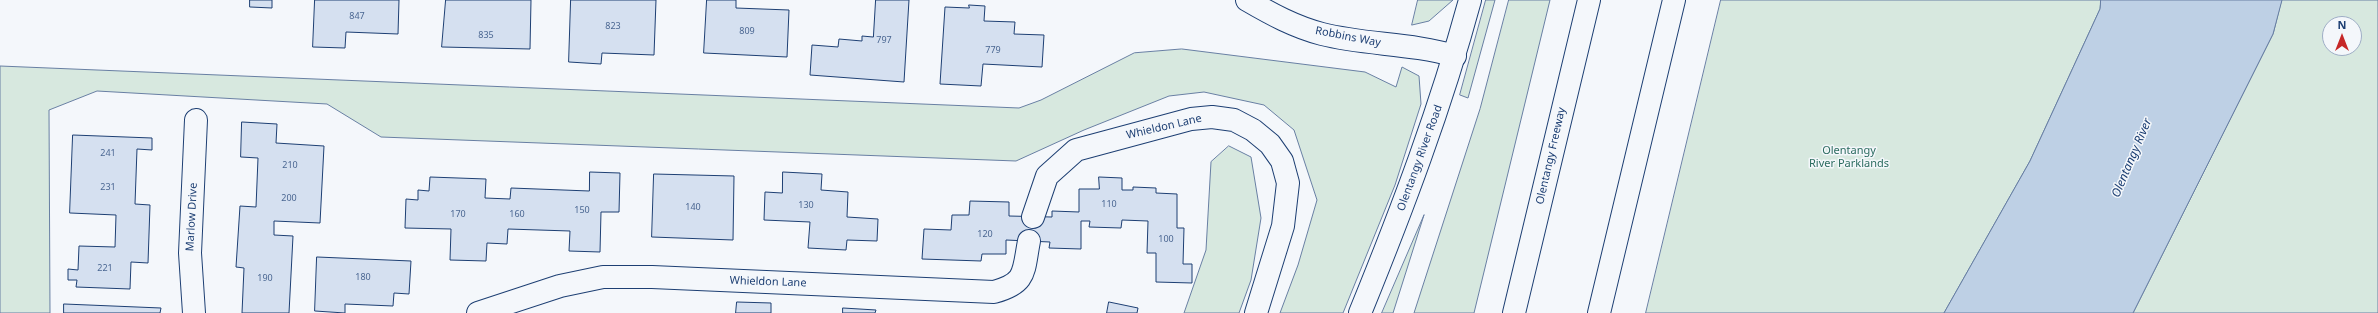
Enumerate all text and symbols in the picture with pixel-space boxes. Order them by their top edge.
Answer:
house number: 847 [349,11,365,21]
north arrow [2322,16,2362,56]
text: N [2338,17,2346,32]
house number: 823 [605,21,621,31]
street label: Robbins Way [1314,24,1382,50]
house number: 809 [739,26,755,36]
house number: 835 [478,30,494,40]
house number: 797 [876,35,892,45]
house number: 779 [985,45,1001,55]
street label: Olentangy River Road [1395,103,1445,213]
street label: Olentangy Freeway [1533,106,1569,206]
street label: Whieldon Lane [1125,112,1203,142]
water label: Olentangy River [2109,116,2155,200]
park label: Olentangy River Parklands [1809,144,1889,170]
house number: 241 [100,148,116,158]
house number: 210 [282,160,298,170]
house number: 231 [100,182,116,192]
street label: Marlow Drive [184,182,200,252]
house number: 200 [281,193,297,203]
house number: 110 [1101,199,1117,209]
house number: 130 [798,200,814,210]
house number: 140 [685,202,701,212]
house number: 150 [574,205,590,215]
house number: 170 [450,209,466,219]
house number: 160 [509,209,525,219]
house number: 120 [977,229,993,239]
house number: 100 [1158,234,1174,244]
house number: 221 [97,263,113,273]
house number: 180 [355,272,371,282]
house number: 190 [257,273,273,283]
street label: Whieldon Lane [729,274,807,290]

